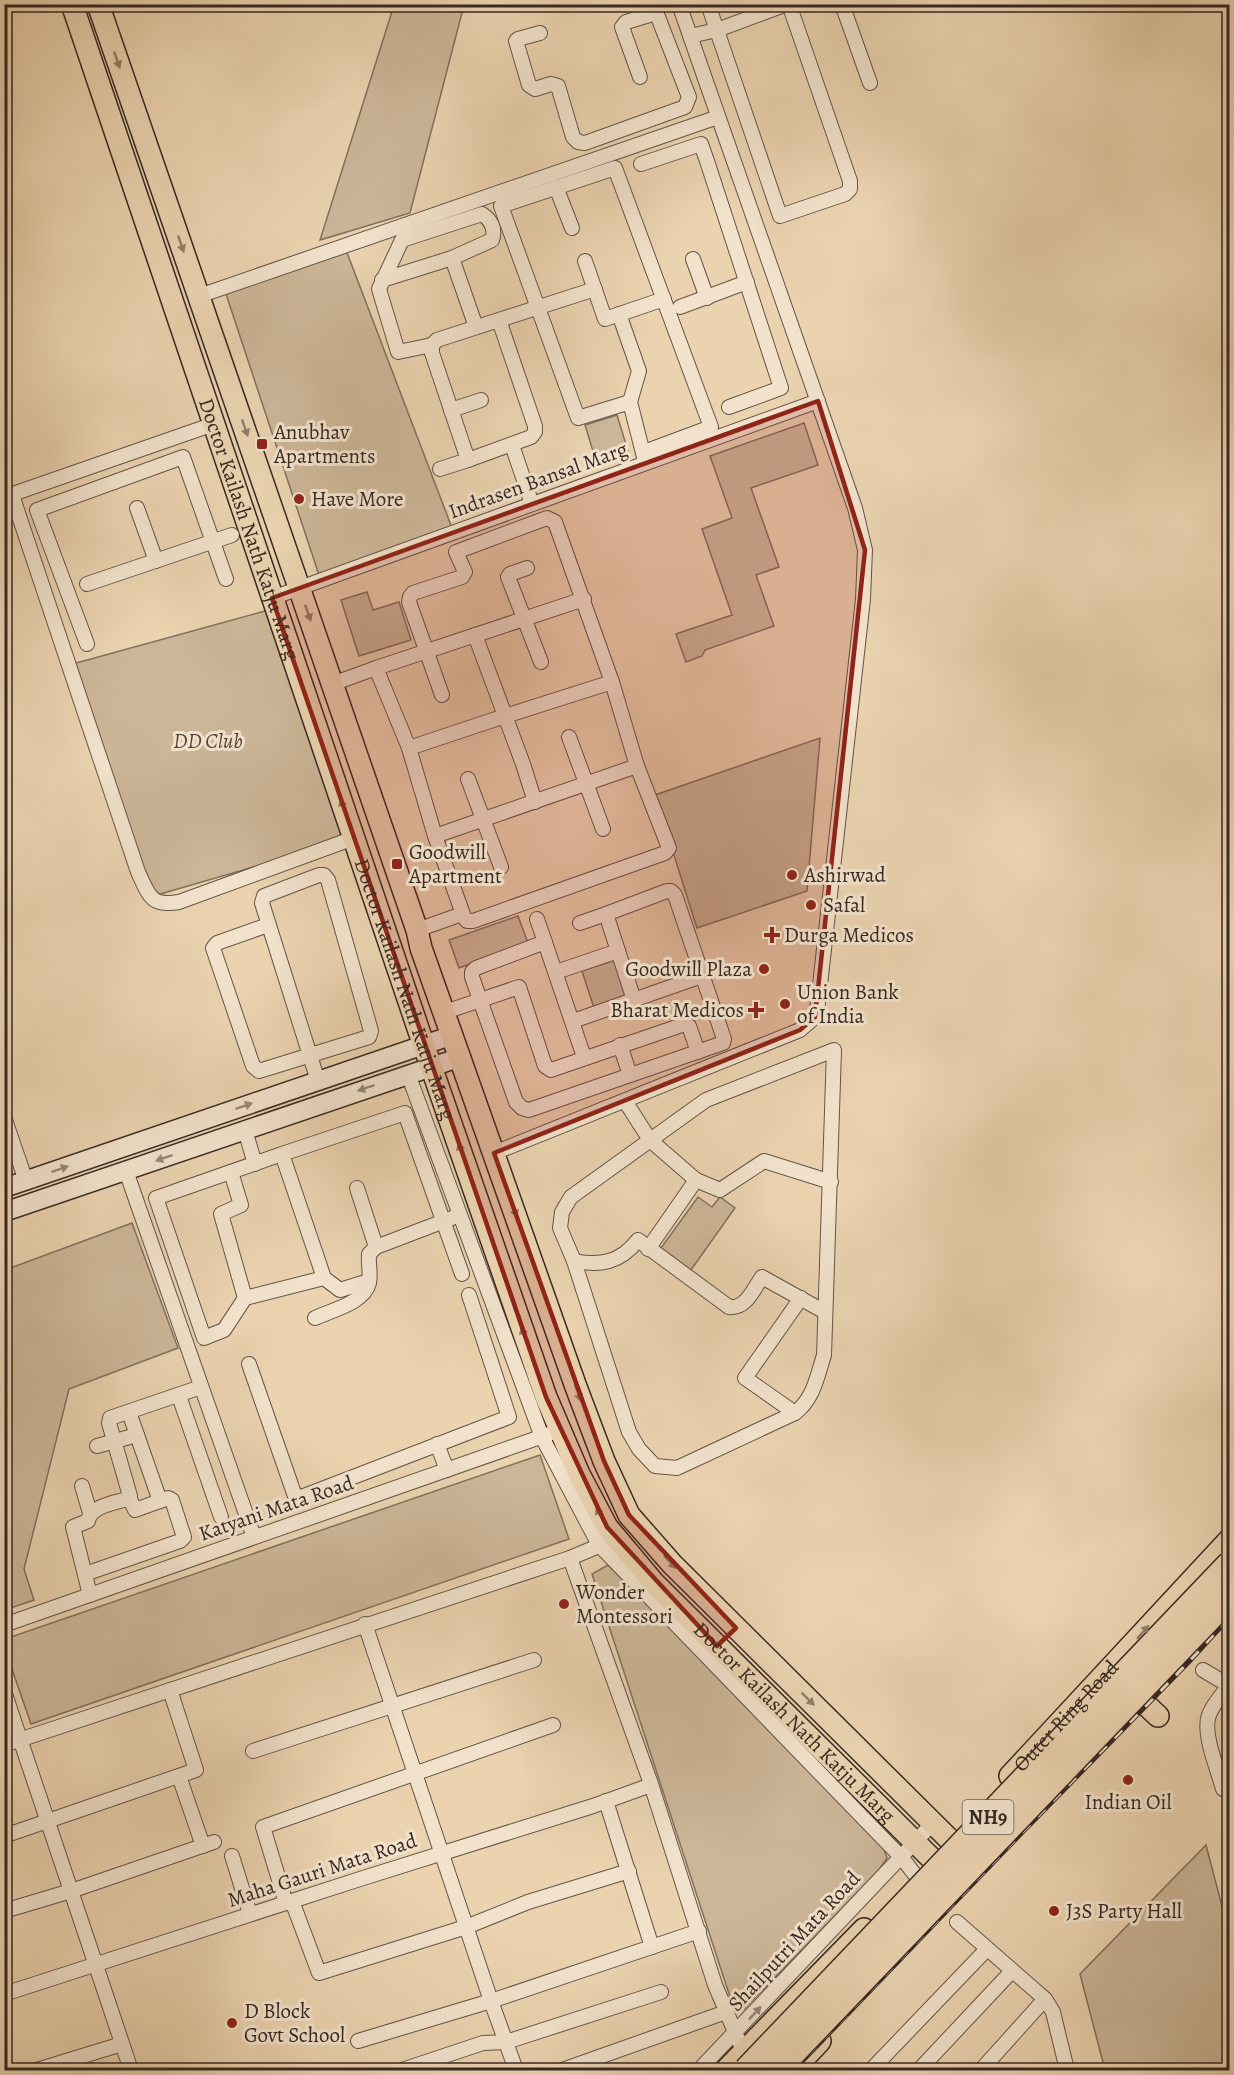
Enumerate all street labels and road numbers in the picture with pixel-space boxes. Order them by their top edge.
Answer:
street label: Doctor Kailash Nath Katju Marg [192,394,307,664]
street label: Indrasen Bansal Marg [445,434,632,525]
street label: Doctor Kailash Nath Katju Marg [348,855,463,1124]
street label: Katyani Mata Road [195,1468,358,1548]
street label: Doctor Kailash Nath Katju Marg [687,1616,902,1829]
street label: Outer Ring Road [1007,1653,1125,1778]
road number: NH9 [962,1800,1014,1834]
street label: Maha Gauri Mata Road [224,1826,421,1914]
street label: Shailputri Mata Road [722,1864,867,2017]

